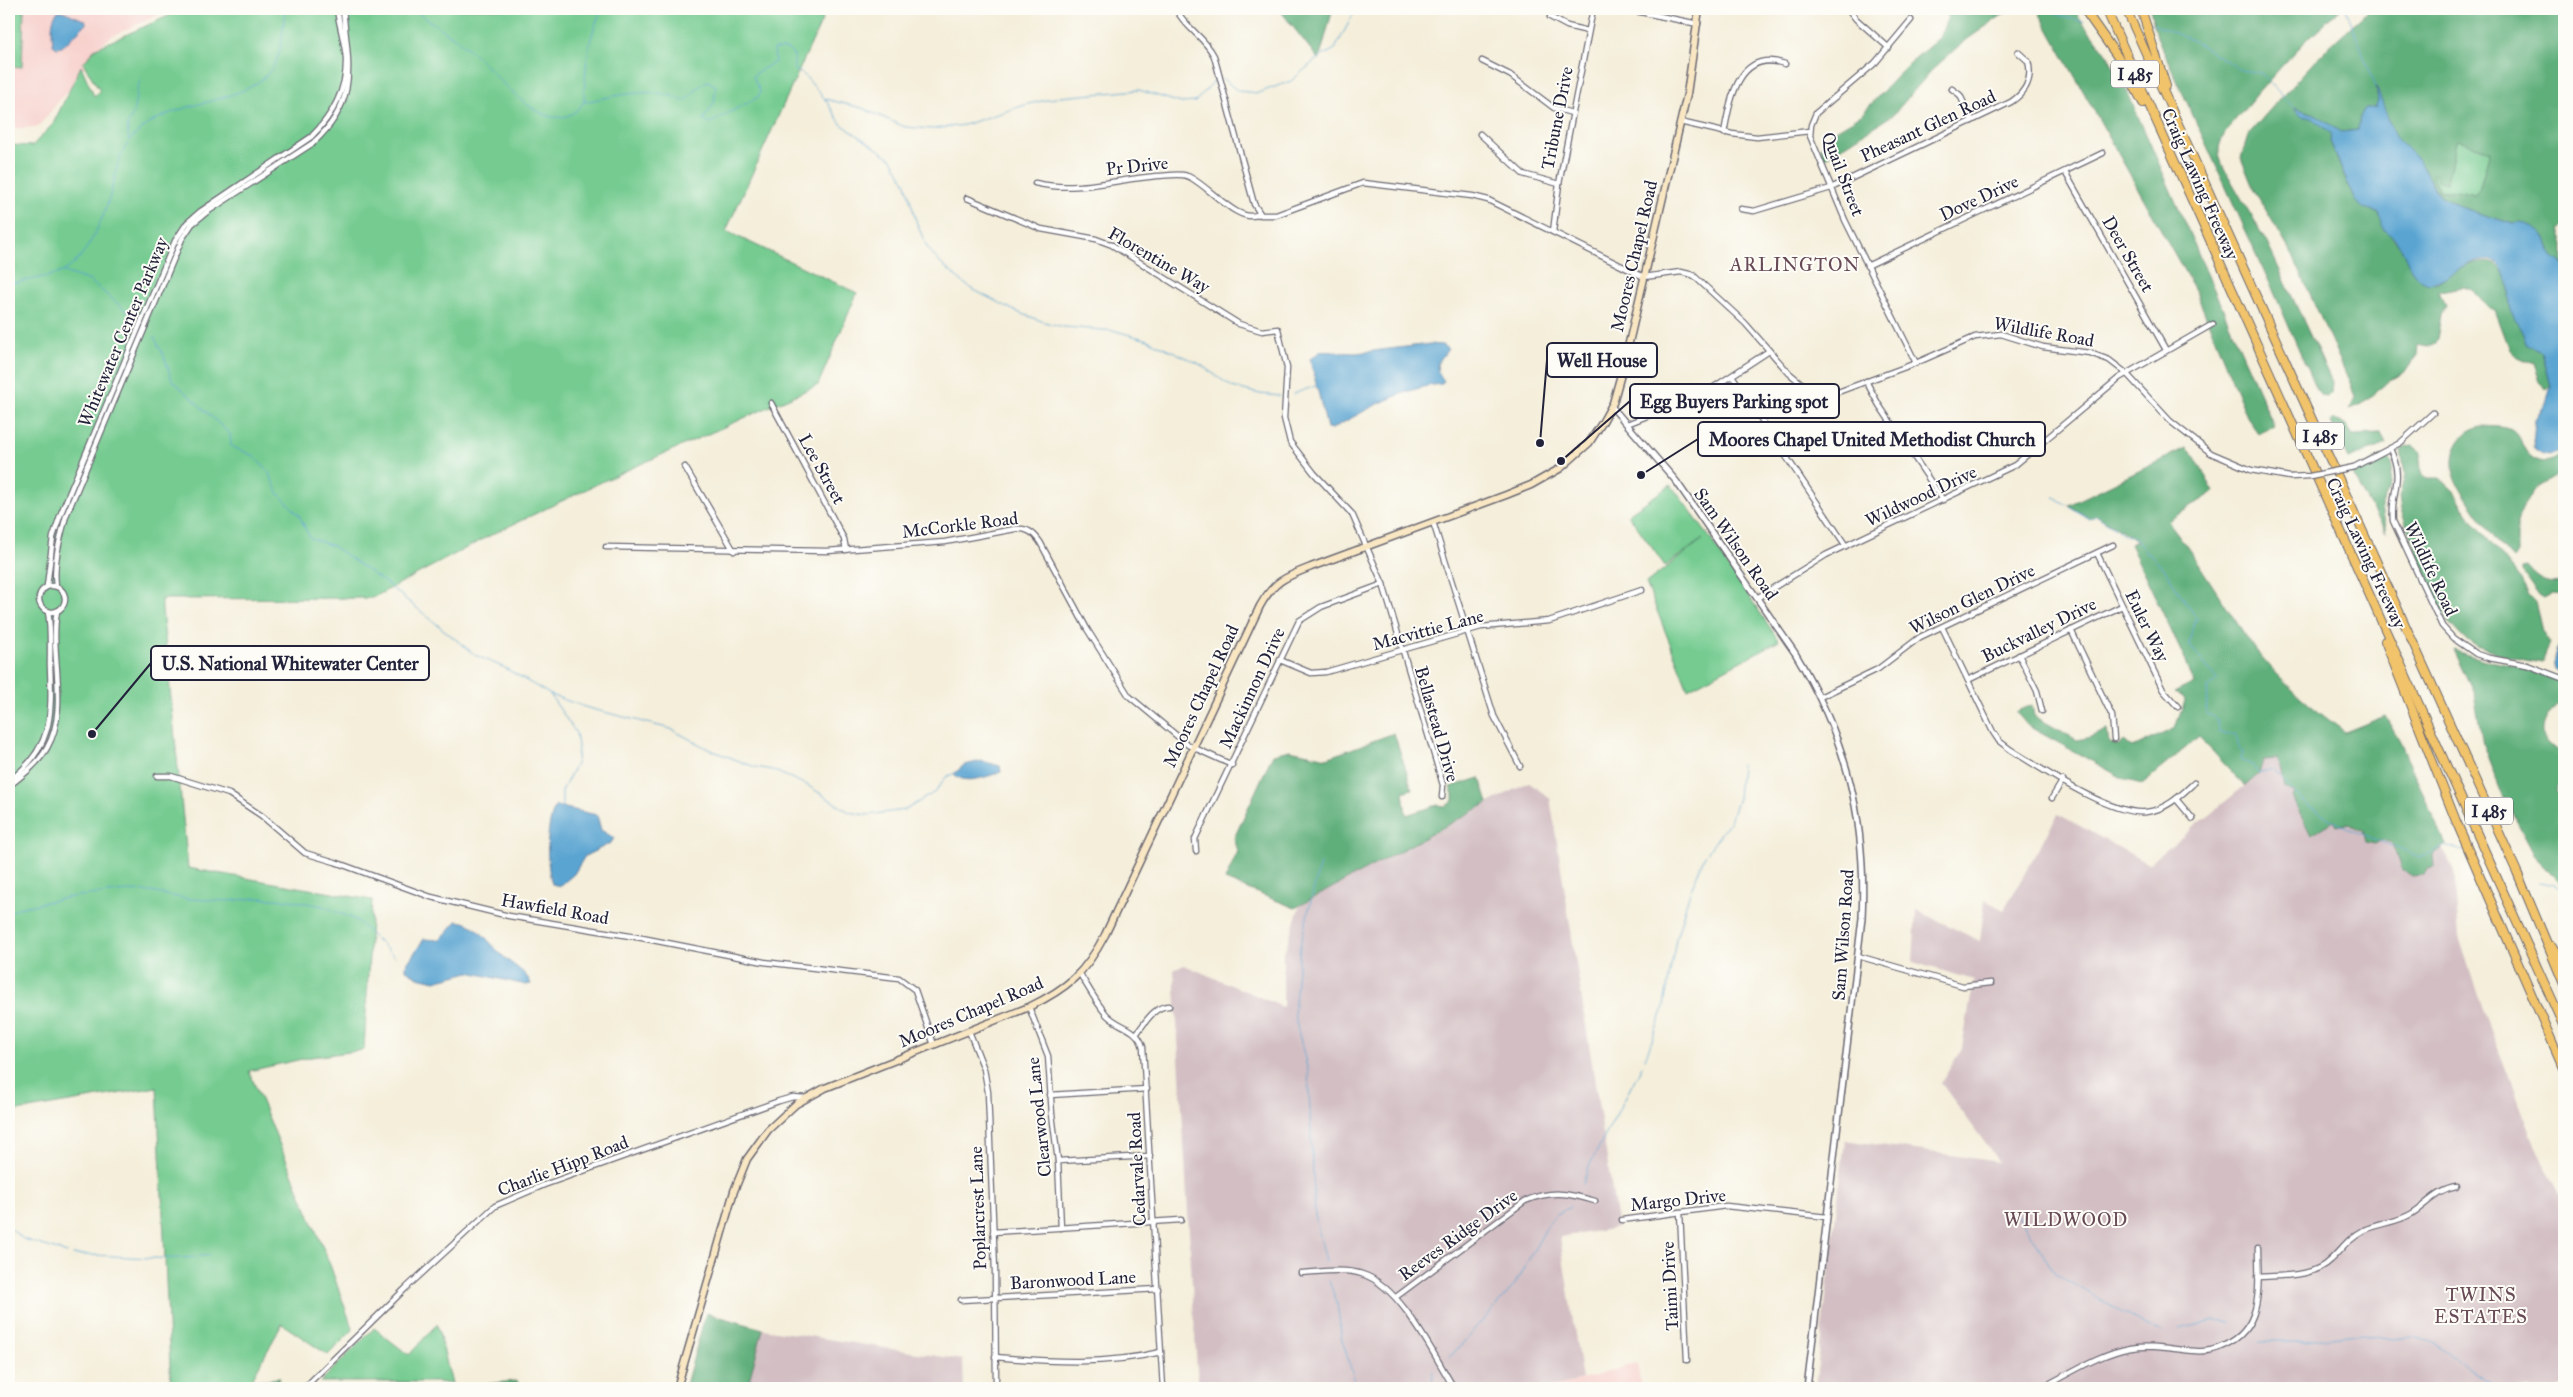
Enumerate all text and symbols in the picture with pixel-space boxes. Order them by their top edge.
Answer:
road number: I 485 [2111,61,2159,88]
street label: Tribune Drive [1536,65,1578,171]
street label: Pheasant Glen Road [1857,85,1999,167]
street label: Craig Lawing Freeway [2156,105,2244,264]
street label: Quail Street [1817,129,1869,220]
street label: Pr Drive [1105,152,1169,180]
street label: Dove Drive [1936,170,2022,226]
street label: Moores Chapel Road [1606,178,1662,334]
street label: Deer Street [2097,212,2159,297]
street label: Florentine Way [1104,222,1214,298]
street label: Whitewater Center Parkway [73,233,173,430]
district label: ARLINGTON [1729,253,1860,276]
street label: Wildlife Road [1992,312,2096,352]
callout: Well House [1547,343,1657,377]
text: Well House [1557,349,1647,372]
callout: Egg Buyers Parking spot [1630,384,1839,418]
text: Egg Buyers Parking spot [1640,390,1828,414]
callout: Moores Chapel United Methodist Church [1698,422,2045,456]
road number: I 485 [2296,422,2344,450]
text: Moores Chapel United Methodist Church [1709,428,2036,452]
street label: Lee Street [794,430,851,509]
street label: Wildwood Drive [1862,461,1980,531]
street label: Craig Lawing Freeway [2320,474,2411,633]
street label: Sam Wilson Road [1689,484,1783,604]
street label: McCorkle Road [901,507,1019,543]
street label: Wildlife Road [2400,518,2462,620]
street label: Wilson Glen Drive [1906,559,2038,639]
street label: Euler Way [2120,586,2174,666]
street label: Buckvalley Drive [1978,593,2100,667]
street label: Macvittie Lane [1370,605,1486,655]
street label: Moores Chapel Road [1158,621,1244,771]
street label: Mackinnon Drive [1214,624,1290,752]
callout: U.S. National Whitewater Center [151,646,429,680]
text: U.S. National Whitewater Center [161,652,420,675]
street label: Bellastead Drive [1410,664,1464,784]
road number: I 485 [2465,798,2513,824]
street label: Sam Wilson Road [1827,869,1859,1001]
street label: Hawfield Road [499,889,611,929]
street label: Moores Chapel Road [895,972,1047,1052]
street label: Clearwood Lane [1022,1056,1056,1178]
street label: Cedarvale Road [1123,1111,1151,1227]
street label: Charlie Hipp Road [494,1131,632,1201]
street label: Poplarcrest Lane [965,1146,991,1270]
street label: Reeves Ridge Drive [1394,1184,1522,1286]
street label: Margo Drive [1629,1184,1727,1217]
district label: WILDWOOD [2004,1208,2128,1231]
street label: Taimi Drive [1657,1241,1683,1331]
street label: Baronwood Lane [1009,1266,1137,1294]
district label: TWINS ESTATES [2434,1283,2528,1328]

